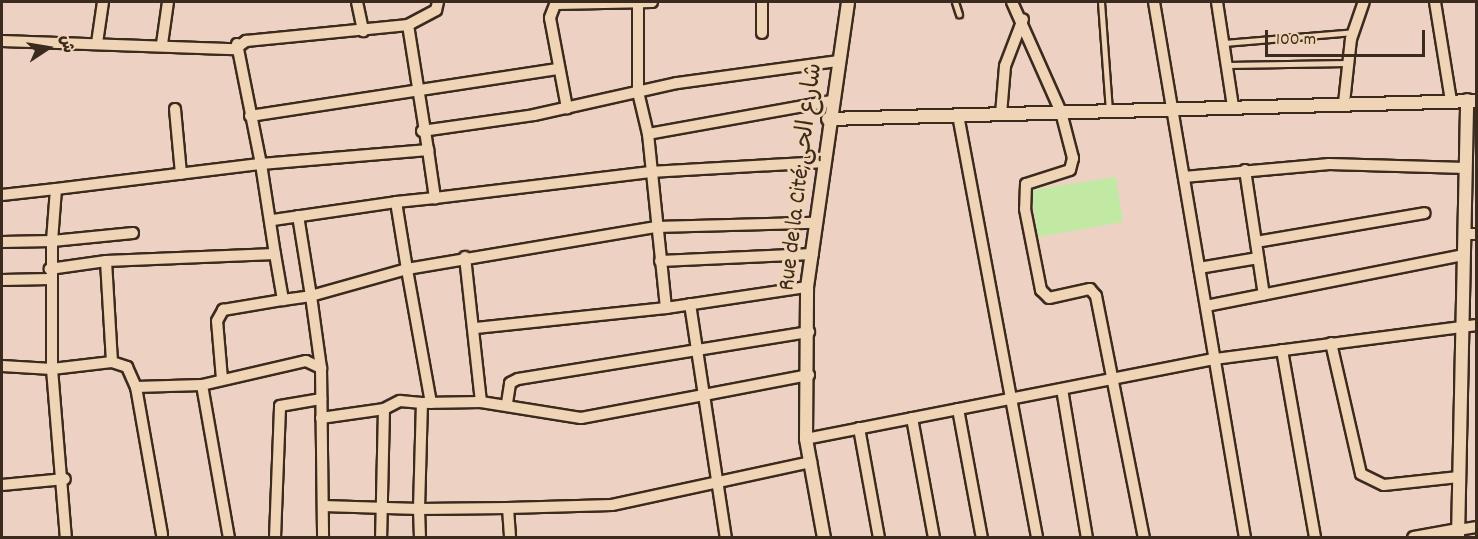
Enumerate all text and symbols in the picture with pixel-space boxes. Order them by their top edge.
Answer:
north arrow [18,18,78,78]
scale bar [1268,18,1428,56]
text: 100 m [1276,28,1316,53]
text: ش [53,33,79,55]
street label: Rue de la Cité;شارع الحي [774,61,830,293]

